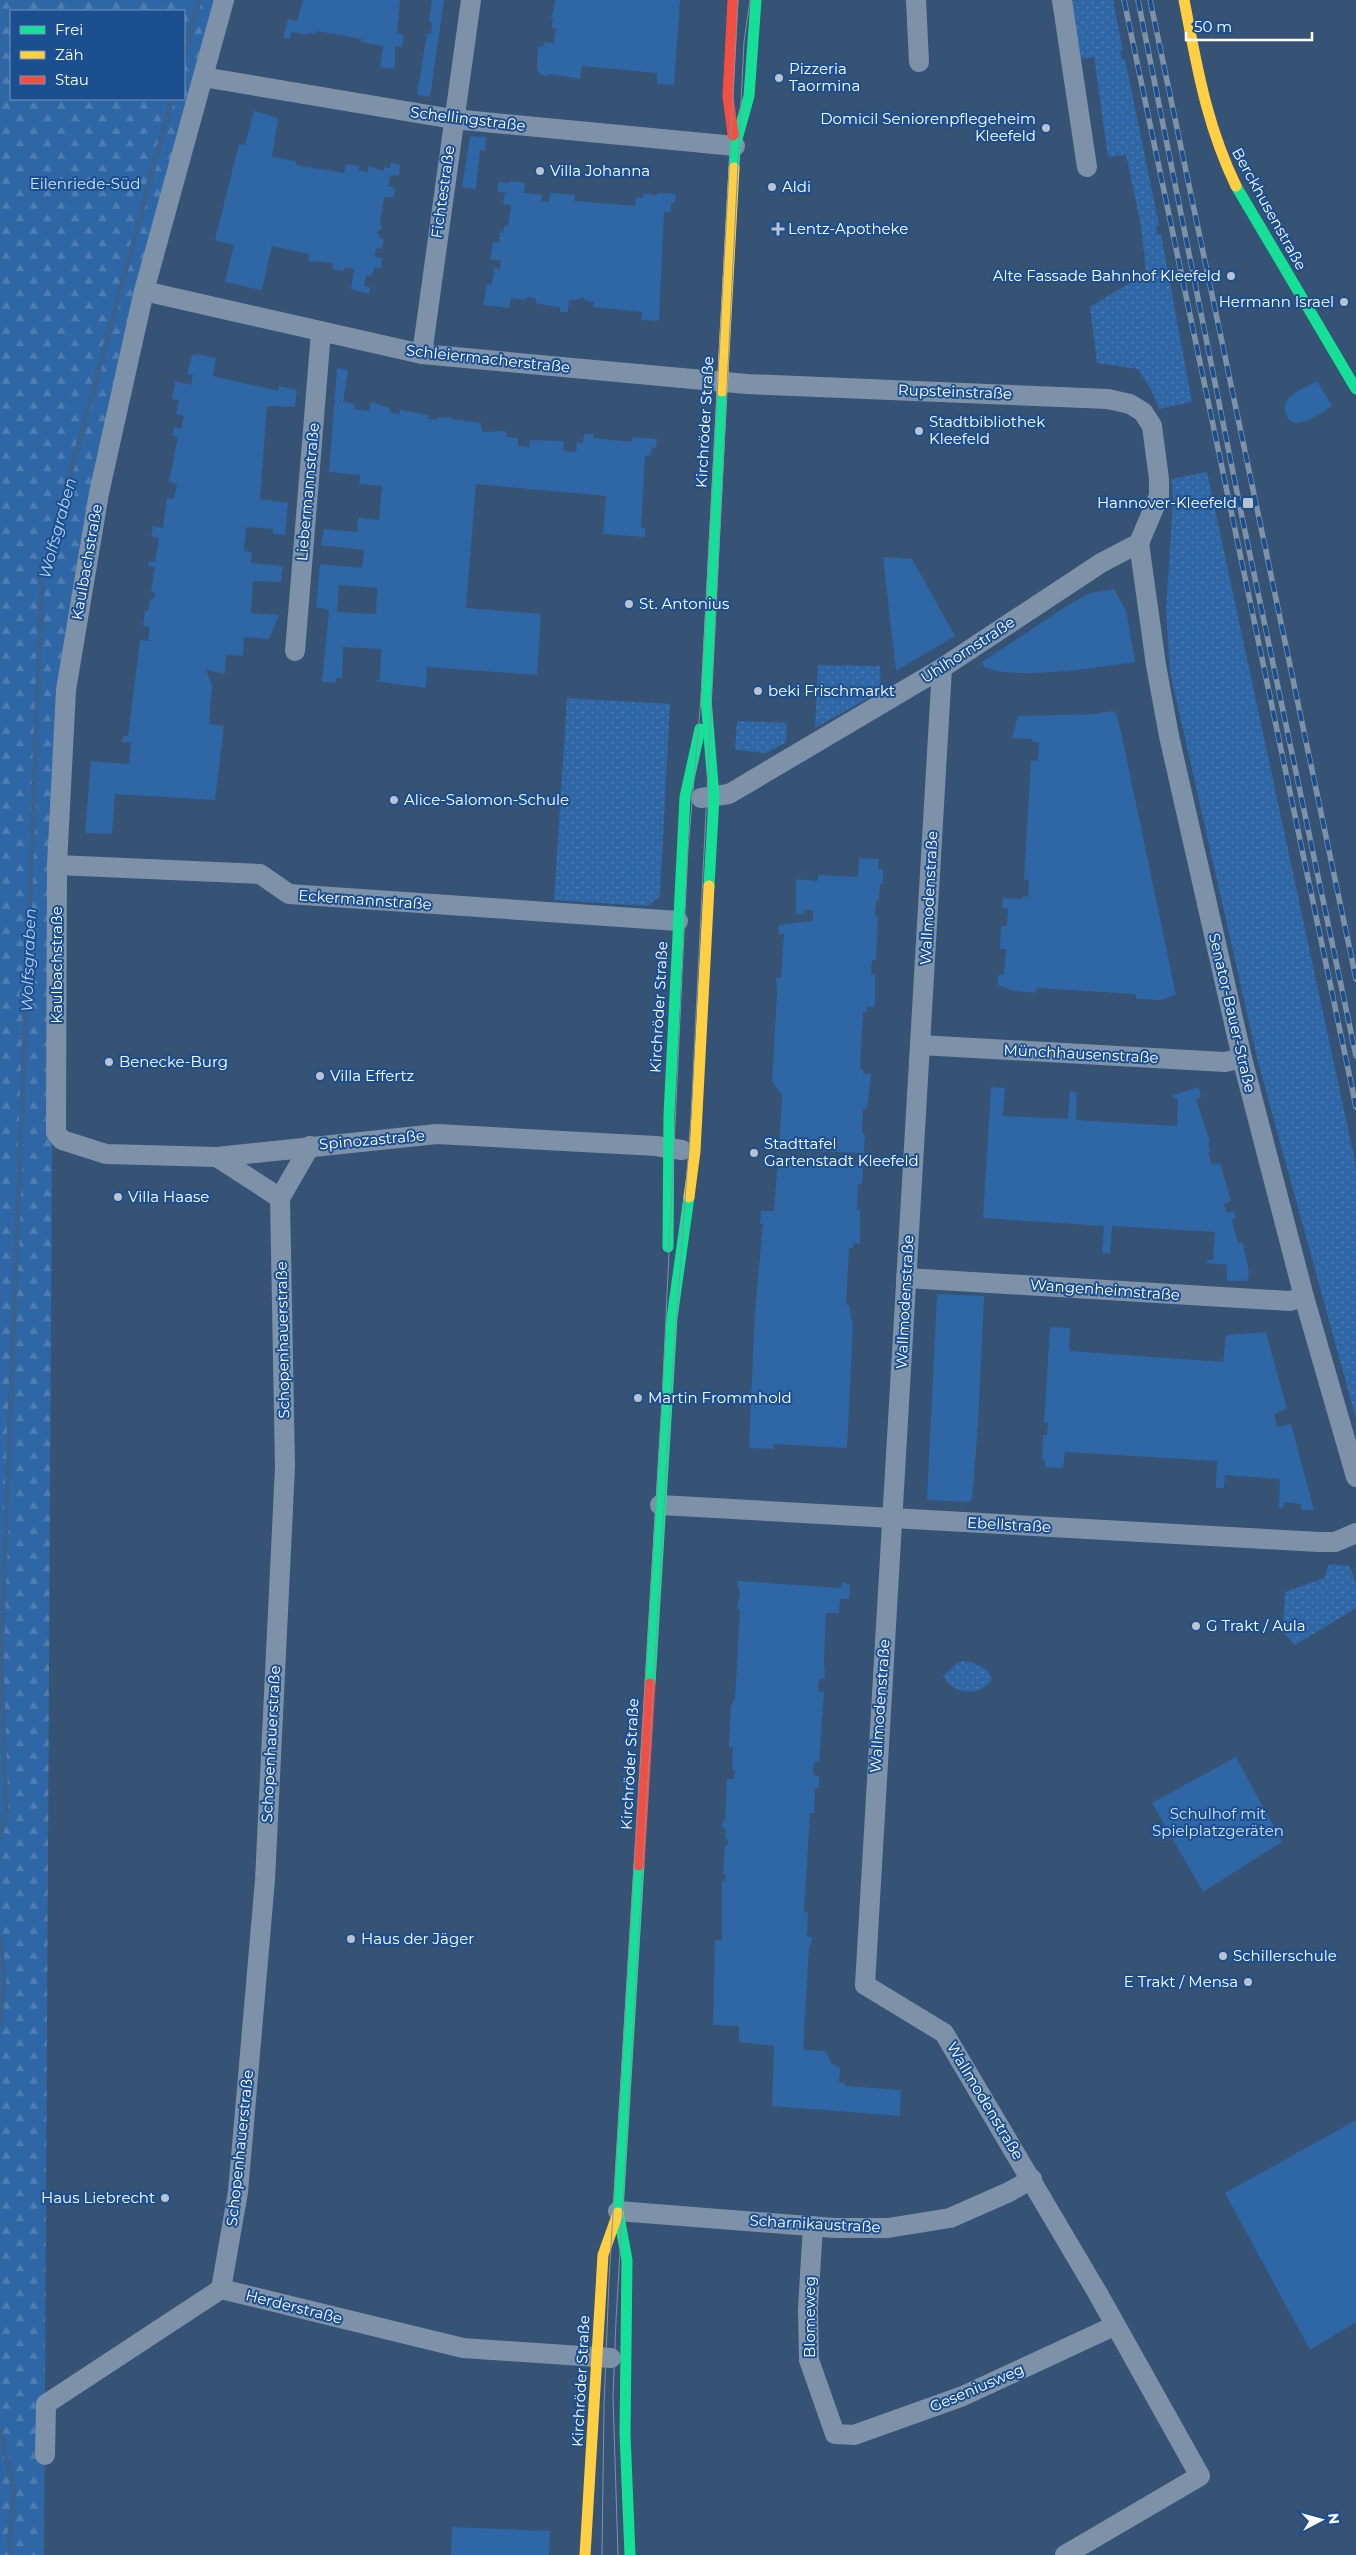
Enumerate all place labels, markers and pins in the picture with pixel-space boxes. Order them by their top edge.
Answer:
place label: Pizzeria Taormina [789,59,860,95]
marker: Pizzeria Taormina [773,72,785,84]
place label: Domicil Seniorenpflegeheim Kleefeld [820,109,1036,145]
marker: Domicil Seniorenpflegeheim Kleefeld [1040,122,1052,134]
place label: Villa Johanna [550,161,650,180]
marker: Villa Johanna [534,165,546,177]
place label: Aldi [782,177,811,196]
marker: Aldi [766,181,778,193]
place label: Lentz-Apotheke [788,219,908,238]
marker: Lentz-Apotheke [772,223,784,235]
place label: Alte Fassade Bahnhof Kleefeld [993,266,1221,285]
marker: Alte Fassade Bahnhof Kleefeld [1225,270,1237,282]
place label: Hermann Israel [1219,292,1334,311]
marker: Hermann Israel [1338,296,1350,308]
place label: Stadtbibliothek Kleefeld [929,412,1045,448]
marker: Stadtbibliothek Kleefeld [913,425,925,437]
place label: Hannover-Kleefeld [1097,493,1237,512]
marker: Hannover-Kleefeld [1241,496,1255,510]
place label: St. Antonius [639,594,729,613]
marker: St. Antonius [623,598,635,610]
place label: beki Frischmarkt [768,681,895,700]
marker: beki Frischmarkt [752,685,764,697]
place label: Alice-Salomon-Schule [404,790,569,809]
marker: Alice-Salomon-Schule [388,794,400,806]
place label: Benecke-Burg [119,1052,228,1071]
marker: Benecke-Burg [103,1056,115,1068]
place label: Villa Effertz [330,1066,415,1085]
marker: Villa Effertz [314,1070,326,1082]
place label: Stadttafel Gartenstadt Kleefeld [764,1134,919,1170]
marker: Stadttafel Gartenstadt Kleefeld [748,1147,760,1159]
place label: Villa Haase [128,1187,209,1206]
marker: Villa Haase [112,1191,124,1203]
place label: Martin Frommhold [648,1388,792,1407]
marker: Martin Frommhold [632,1392,644,1404]
place label: G Trakt / Aula [1206,1616,1306,1635]
marker: G Trakt / Aula [1190,1620,1202,1632]
place label: Haus der Jäger [361,1929,474,1948]
marker: Haus der Jäger [345,1933,357,1945]
place label: Schillerschule [1233,1946,1337,1965]
marker: Schillerschule [1217,1950,1229,1962]
place label: E Trakt / Mensa [1124,1972,1238,1991]
marker: E Trakt / Mensa [1242,1976,1254,1988]
place label: Haus Liebrecht [41,2188,155,2207]
marker: Haus Liebrecht [159,2192,171,2204]

